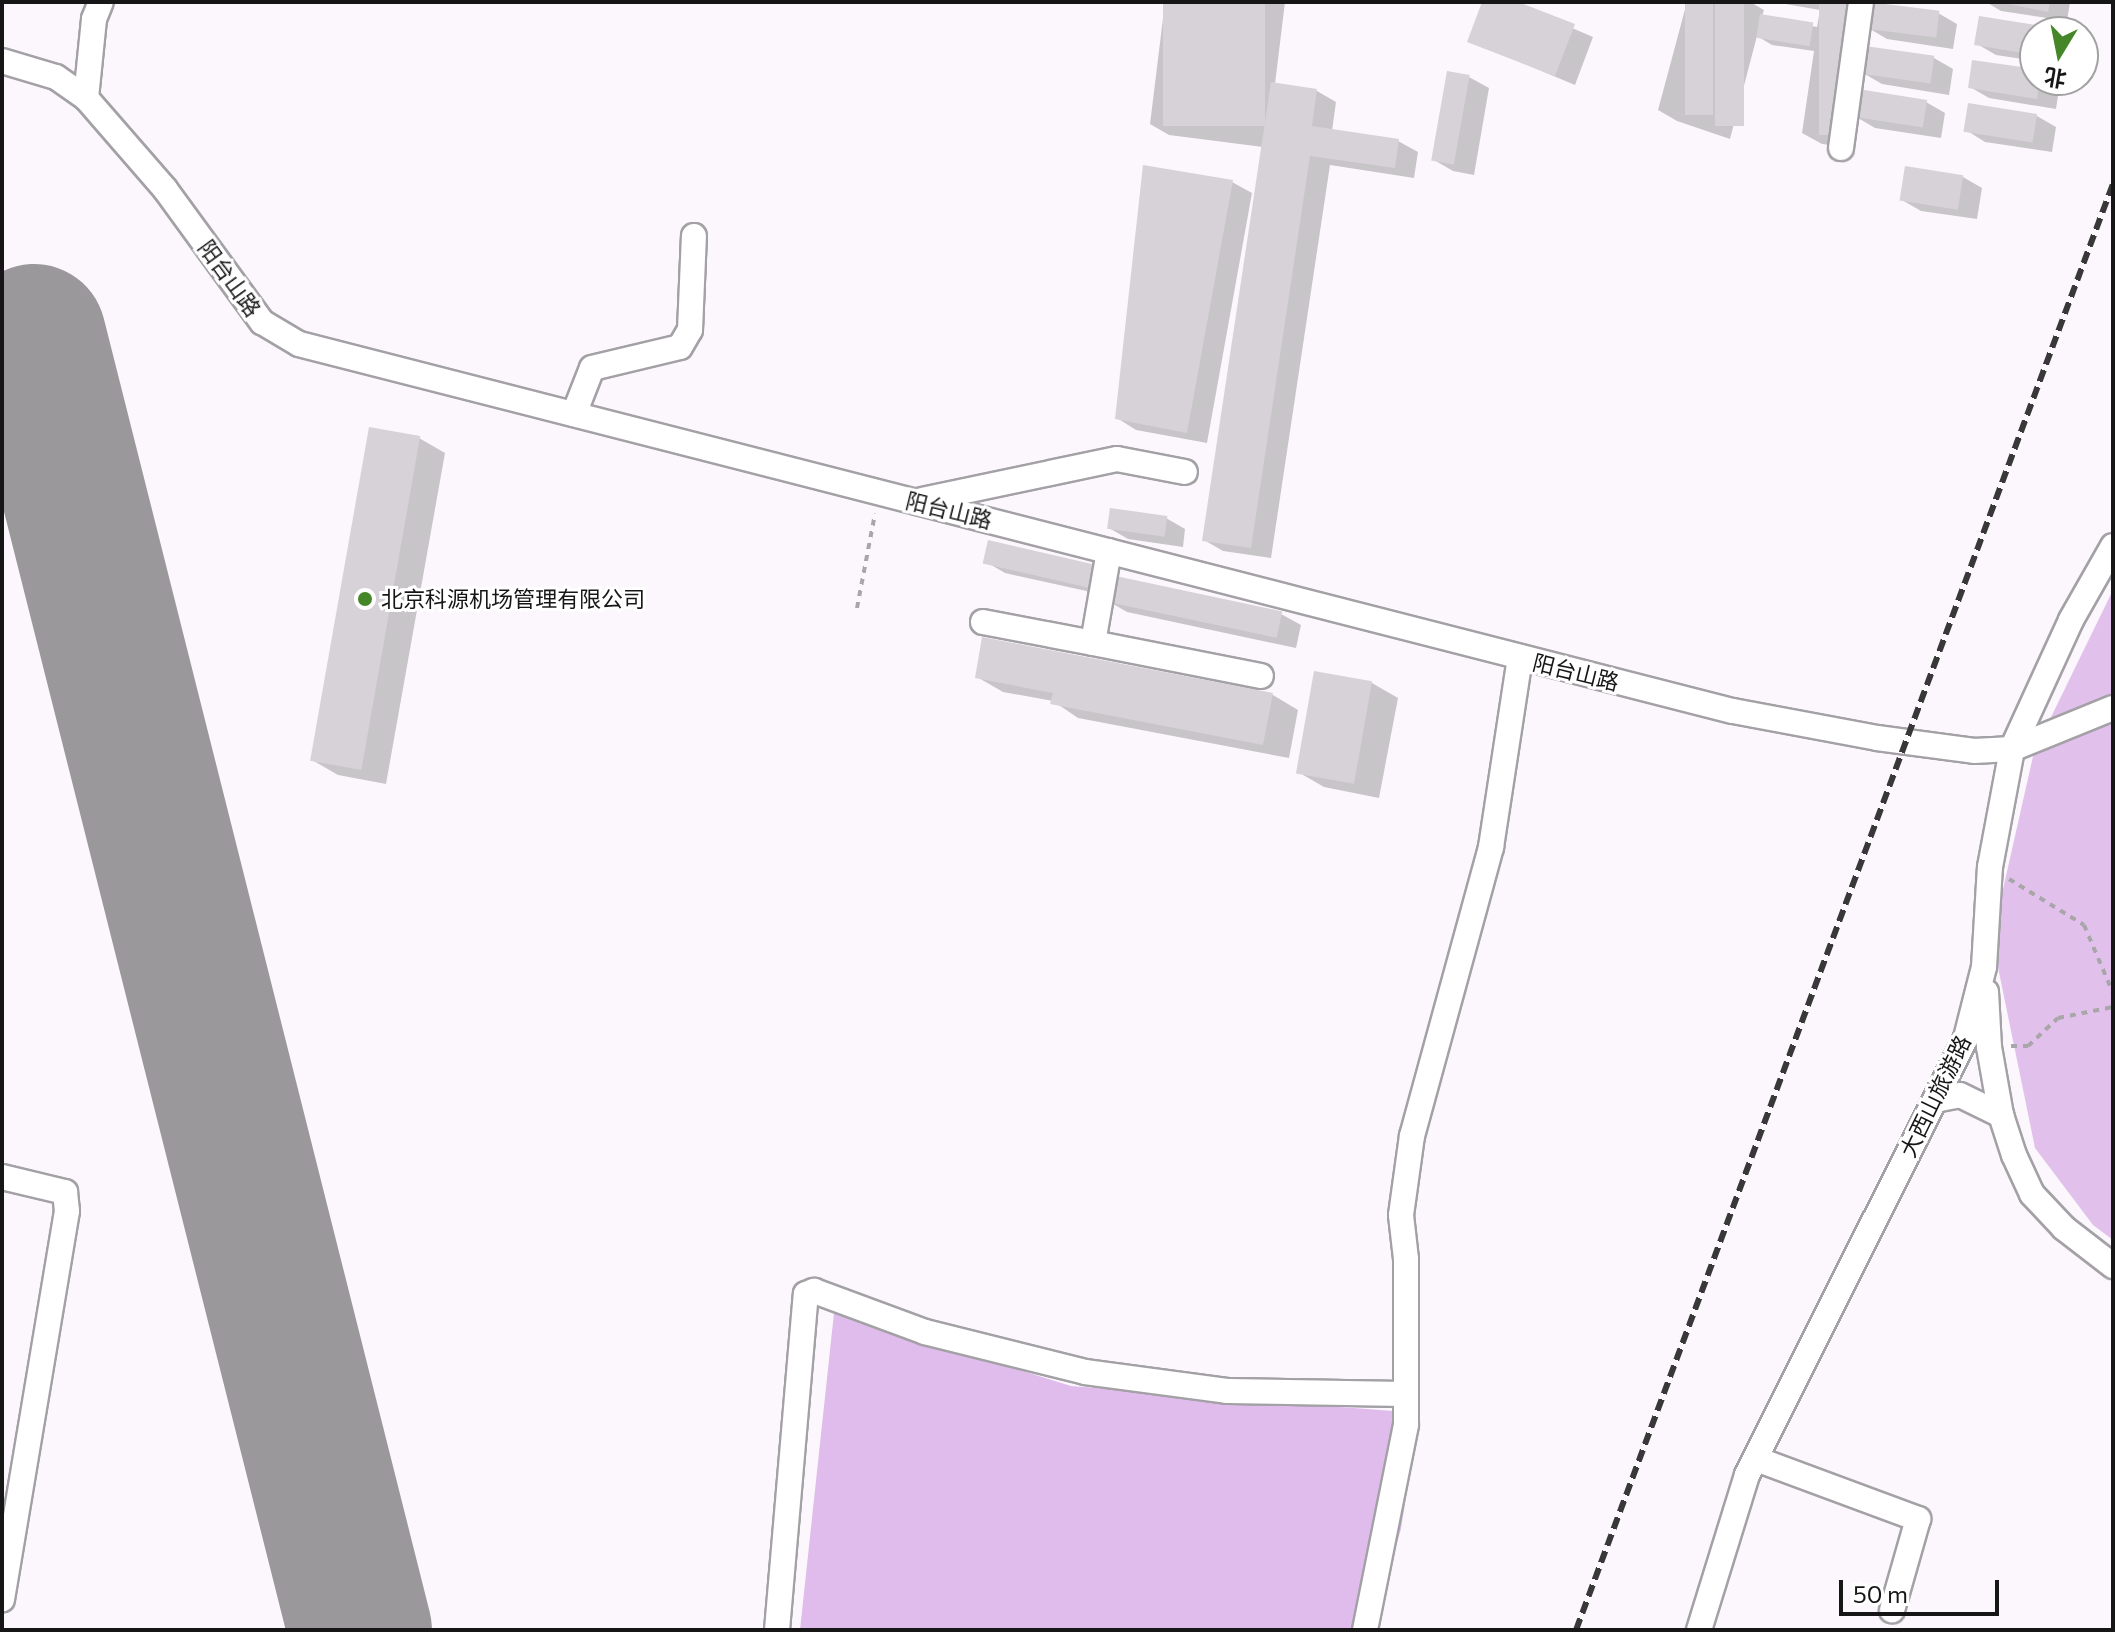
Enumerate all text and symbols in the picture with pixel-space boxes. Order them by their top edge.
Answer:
north arrow [2019,16,2099,96]
text: 北 [2042,63,2068,93]
street label: 阳台山路 [193,235,267,321]
street label: 阳台山路 [903,487,995,533]
place label: 北京科源机场管理有限公司 [381,586,645,612]
marker: 北京科源机场管理有限公司 [356,590,374,608]
street label: 阳台山路 [1530,649,1622,695]
street label: 大西山旅游路 [1894,1031,1976,1161]
scale bar [1843,1564,2003,1614]
text: 50 m [1853,1579,1908,1608]

